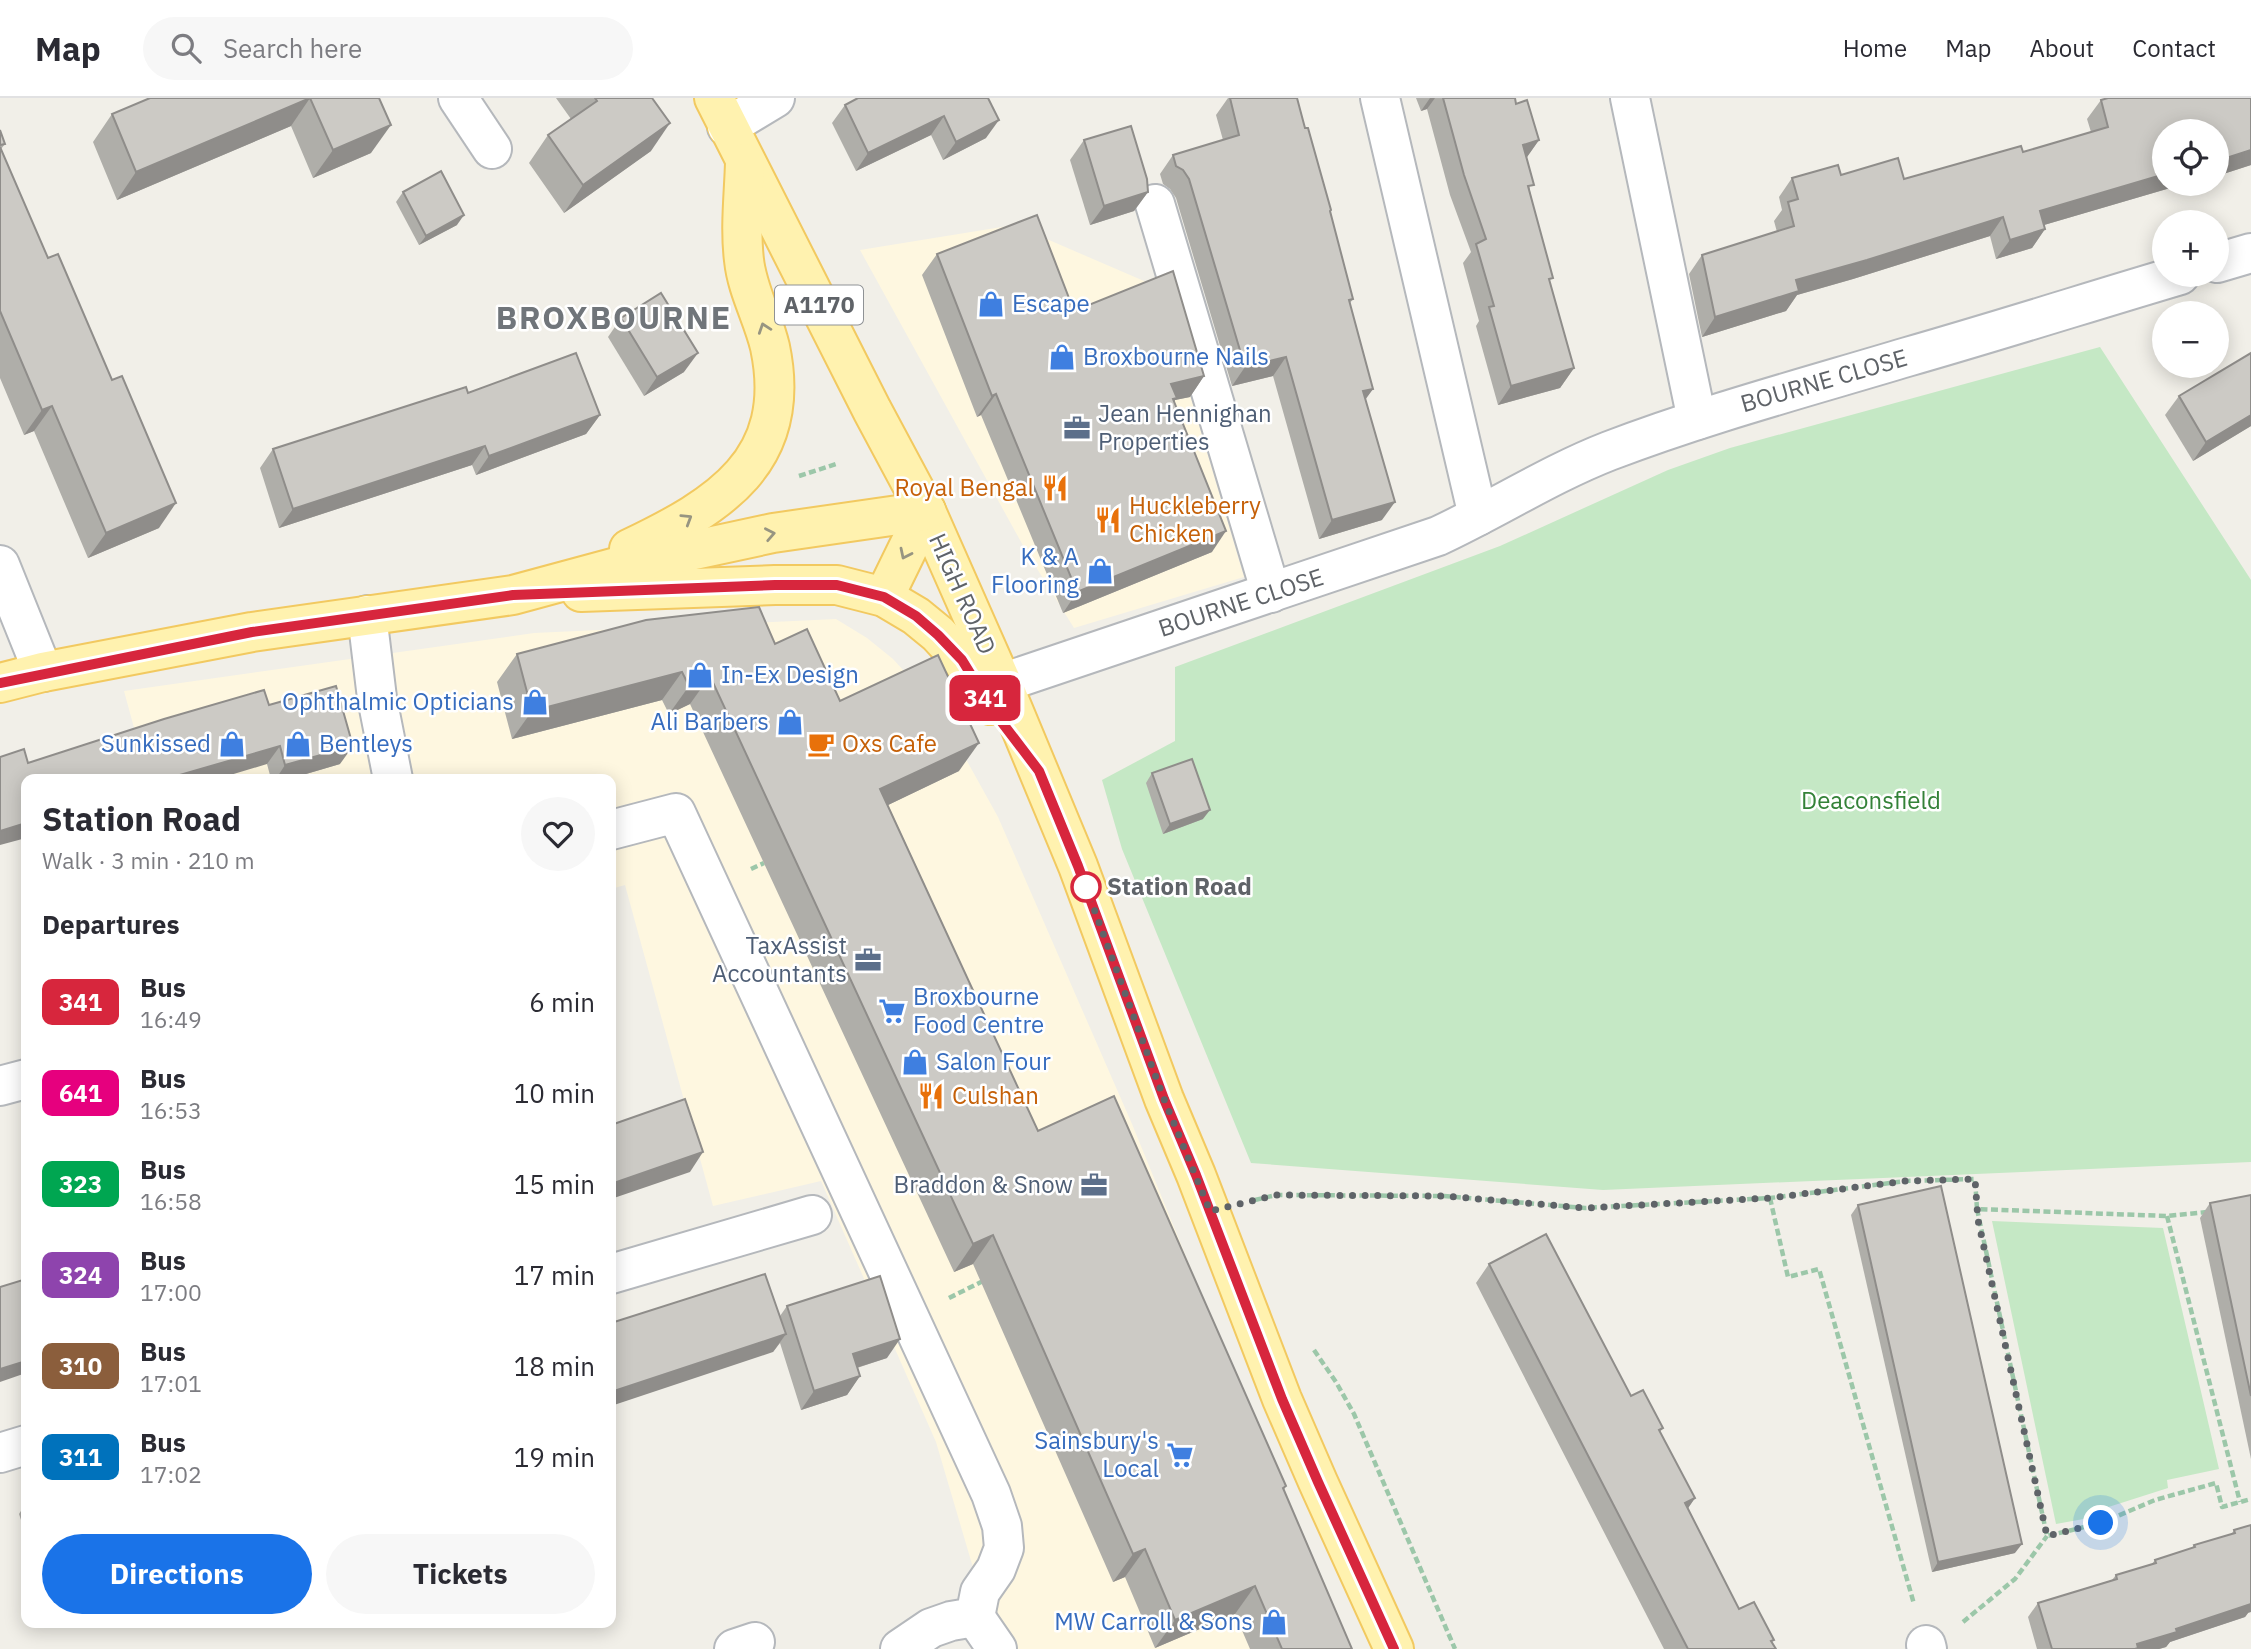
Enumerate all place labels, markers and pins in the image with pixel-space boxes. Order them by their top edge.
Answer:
place label: Escape [1012,287,1090,319]
shop icon: Escape [976,289,1006,319]
place label: Broxbourne Nails [1083,340,1269,372]
shop icon: Broxbourne Nails [1047,342,1077,372]
place label: Jean Hennighan Properties [1098,397,1272,457]
office icon: Jean Hennighan Properties [1062,413,1092,443]
place label: Royal Bengal [895,471,1034,503]
restaurant icon: Royal Bengal [1040,473,1070,503]
place label: Huckleberry Chicken [1129,489,1261,549]
restaurant icon: Huckleberry Chicken [1093,505,1123,535]
place label: K & A Flooring [991,540,1079,600]
shop icon: K & A Flooring [1085,556,1115,586]
place label: In-Ex Design [721,658,859,690]
shop icon: In-Ex Design [685,660,715,690]
place label: Ophthalmic Opticians [282,685,514,717]
shop icon: Ophthalmic Opticians [520,687,550,717]
place label: Ali Barbers [651,705,769,737]
shop icon: Ali Barbers [775,707,805,737]
place label: Sunkissed [101,727,211,759]
place label: Bentleys [319,727,413,759]
place label: Oxs Cafe [842,727,937,759]
shop icon: Sunkissed [217,729,247,759]
shop icon: Bentleys [283,729,313,759]
cafe icon: Oxs Cafe [806,729,836,759]
place label: Station Road [1107,870,1252,902]
marker: Station Road [1071,872,1101,902]
place label: TaxAssist Accountants [712,929,847,989]
office icon: TaxAssist Accountants [853,945,883,975]
place label: Broxbourne Food Centre [913,980,1044,1040]
supermarket icon: Broxbourne Food Centre [877,996,907,1026]
place label: Salon Four [936,1045,1051,1077]
shop icon: Salon Four [900,1047,930,1077]
place label: Culshan [952,1079,1039,1111]
restaurant icon: Culshan [916,1081,946,1111]
place label: Braddon & Snow [894,1168,1073,1200]
office icon: Braddon & Snow [1079,1170,1109,1200]
place label: Sainsbury's Local [1034,1424,1159,1484]
supermarket icon: Sainsbury's Local [1165,1440,1195,1470]
place label: MW Carroll & Sons [1054,1605,1253,1637]
shop icon: MW Carroll & Sons [1259,1607,1289,1637]

